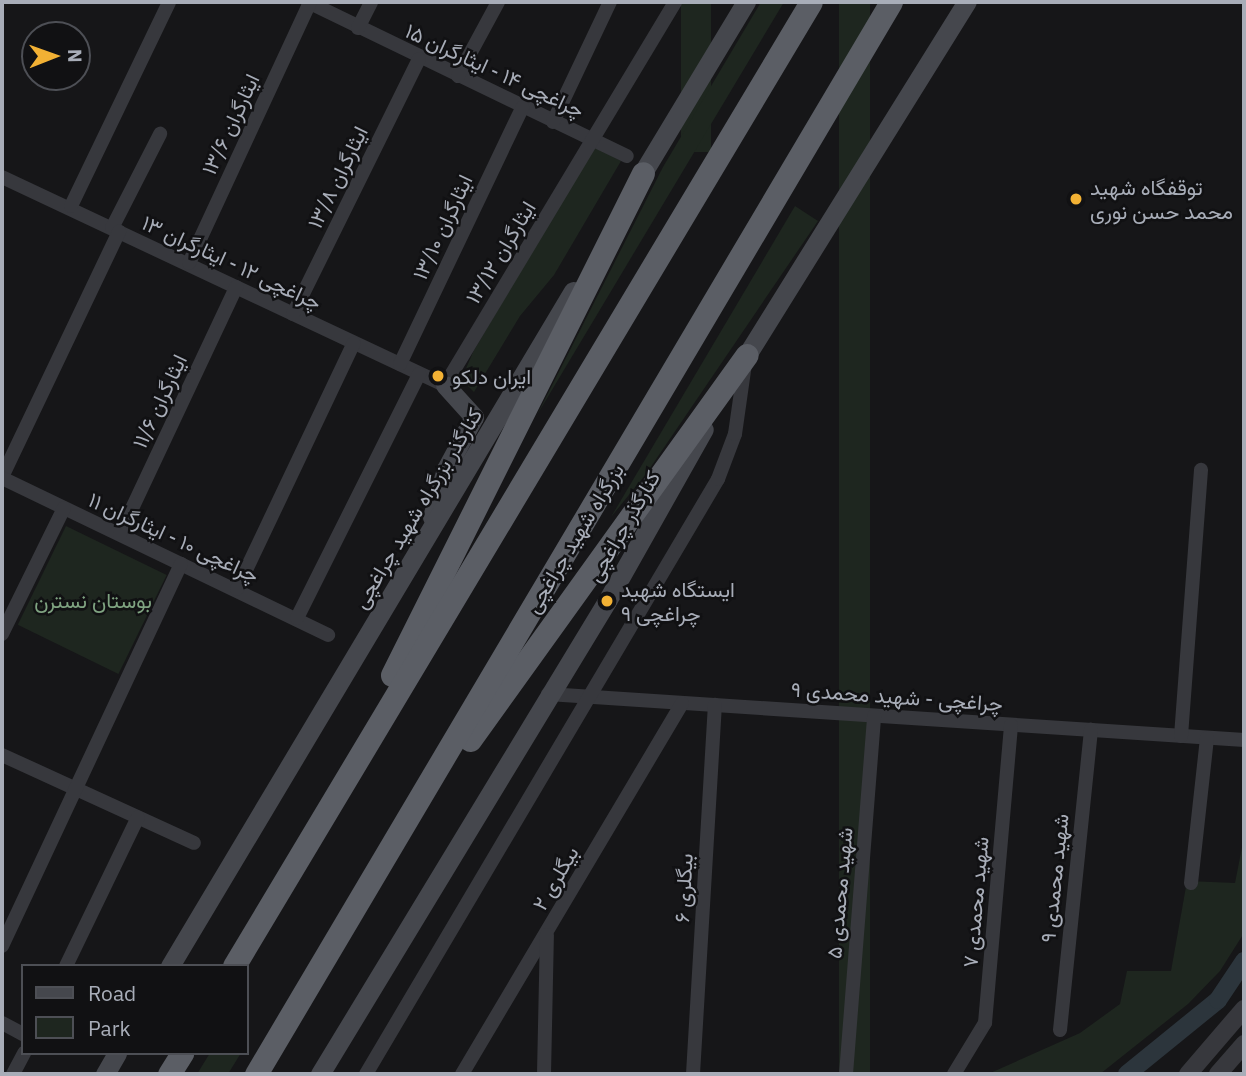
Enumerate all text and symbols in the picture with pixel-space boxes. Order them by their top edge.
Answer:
street label: چراغچی ۱۴ - ایثارگران ۱۵ [402,17,588,123]
north arrow [21,21,91,91]
text: N [63,49,87,63]
street label: ایثارگران ۱۳/۶ [196,70,264,178]
street label: ایثارگران ۱۳/۸ [301,122,373,232]
street label: ایثارگران ۱۳/۱۰ [407,170,477,284]
place label: توقفگاه شهید محمد حسن نوری [1090,174,1233,224]
marker: توقفگاه شهید محمد حسن نوری [1068,191,1084,207]
street label: ایثارگران ۱۳/۱۲ [460,196,540,308]
street label: چراغچی ۱۲ - ایثارگران ۱۳ [138,209,326,315]
street label: ایثارگران ۱۱/۶ [126,350,192,452]
place label: ایران دلکو [452,363,531,389]
marker: ایران دلکو [430,368,446,384]
street label: کنارگذر بزرگراه شهید چراغچی [347,403,487,613]
street label: بزرگراه شهید چراغچی [519,459,629,617]
street label: کنارگذر چراغچی [581,466,665,586]
street label: چراغچی ۱۰ - ایثارگران ۱۱ [85,486,263,588]
place label: ایستگاه شهید چراغچی ۹ [621,576,735,626]
park label: بوستان نسترن [34,587,152,613]
marker: ایستگاه شهید چراغچی ۹ [599,593,615,609]
street label: ۹ چراغچی - شهید محمدی [790,676,1004,716]
street label: شهید محمدی ۹ [1035,812,1073,944]
street label: شهید محمدی ۵ [821,826,857,960]
street label: شهید محمدی ۷ [957,835,993,969]
street label: بیگلری ۲ [527,841,583,915]
street label: بیگلری ۶ [669,853,697,923]
legend [21,964,248,1055]
text: Road [88,979,136,1007]
text: Park [88,1014,131,1042]

